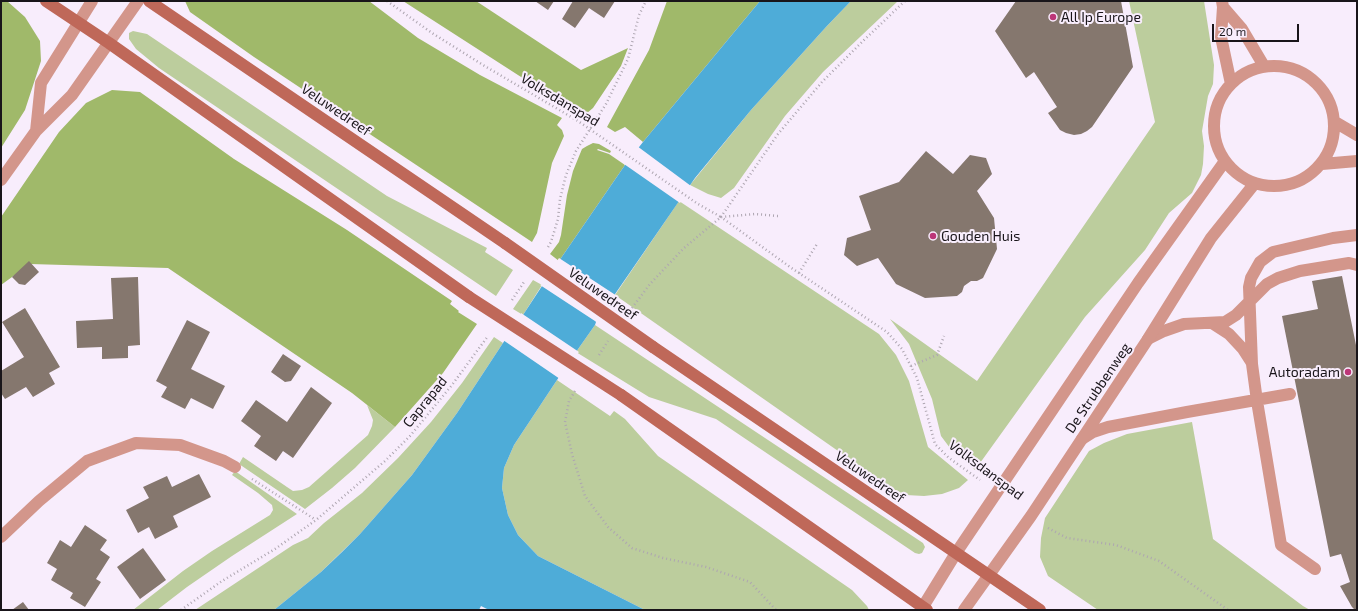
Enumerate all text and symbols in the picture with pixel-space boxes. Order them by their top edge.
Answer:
place label: All Ip Europe [1061,9,1141,25]
marker: All Ip Europe [1048,12,1058,22]
scale bar [1214,16,1301,42]
text: 20 m [1219,24,1246,38]
street label: Volksdanspad [517,70,603,130]
street label: Veluwedreef [298,81,374,139]
place label: Gouden Huis [941,228,1020,244]
marker: Gouden Huis [928,231,938,241]
street label: Veluwedreef [565,264,641,324]
street label: De Strubbenweg [1062,340,1134,436]
place label: Autoradam [1269,364,1340,380]
marker: Autoradam [1343,367,1353,377]
street label: Caprapad [399,373,451,431]
street label: Volksdanspad [945,436,1027,504]
street label: Veluwedreef [832,448,908,506]

